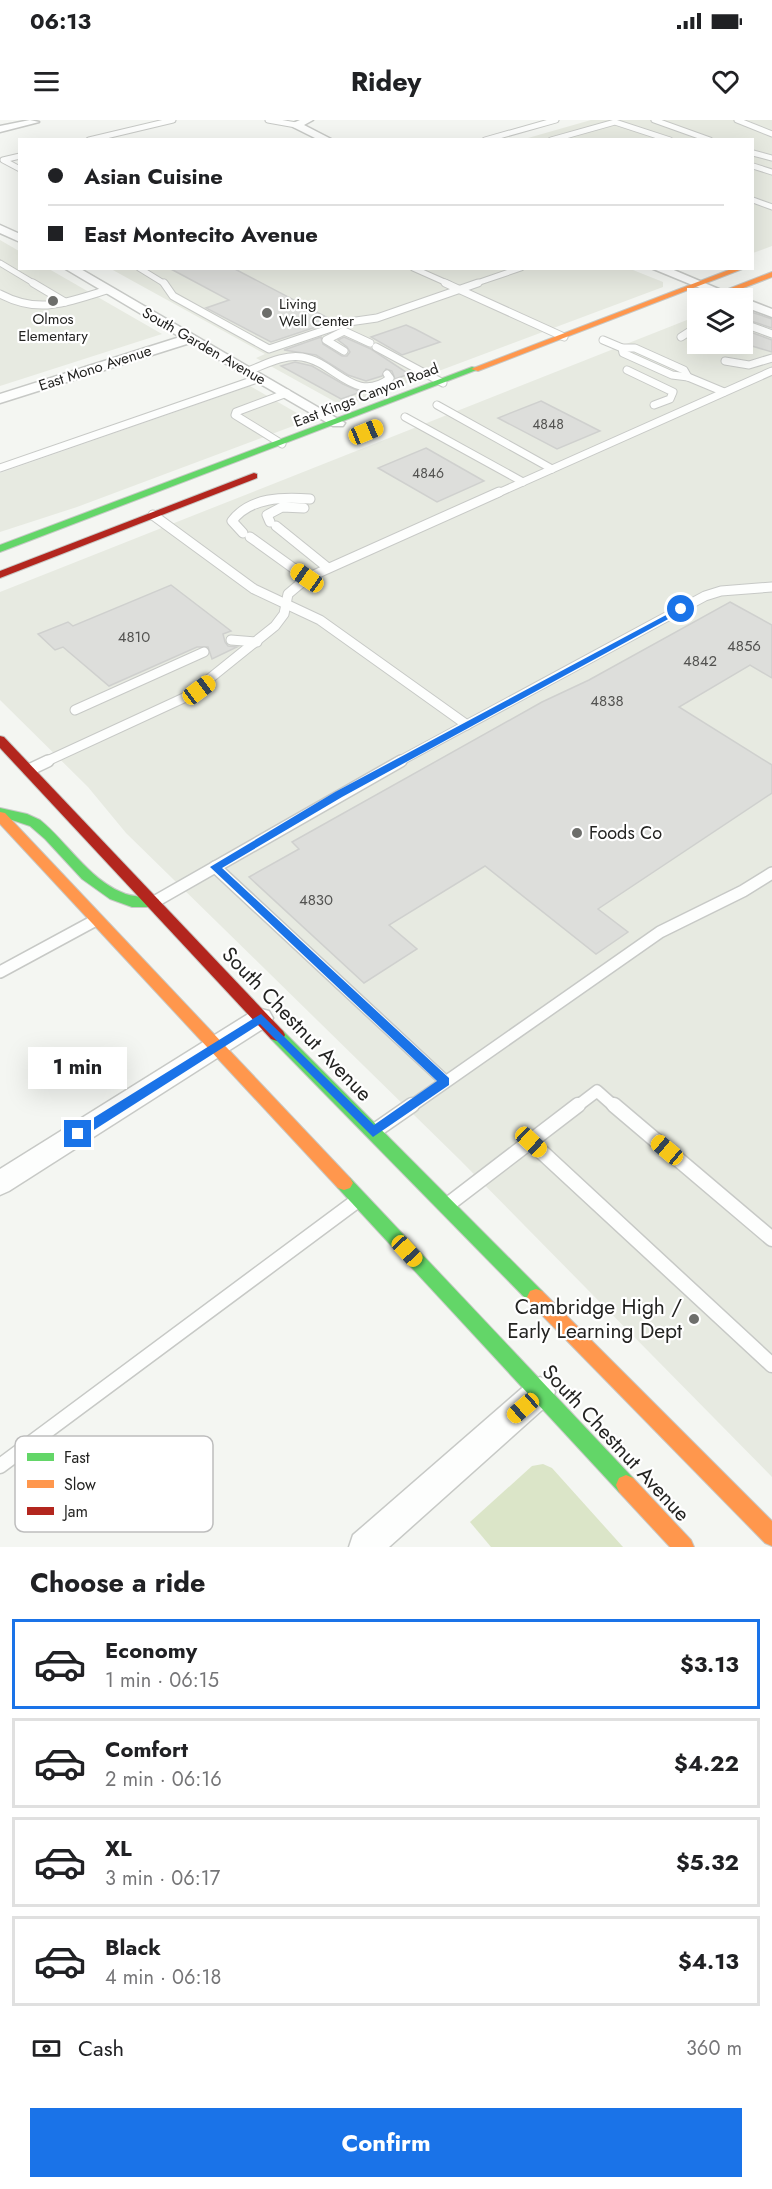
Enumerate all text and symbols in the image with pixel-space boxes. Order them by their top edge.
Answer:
text: 06:13 [30,5,91,37]
text: Ridey [351,62,421,101]
icon: menu [30,65,63,98]
icon: heart [709,65,742,98]
text: Asian Cuisine [84,160,223,192]
text: East Montecito Avenue [84,218,318,250]
map controls [687,288,753,354]
button: layers [687,288,753,354]
place label: Living Well Center [279,293,355,332]
marker: Olmos Elementary [46,294,60,308]
street label: South Garden Avenue [138,302,270,391]
marker: Living Well Center [260,306,274,320]
place label: Olmos Elementary [18,308,88,347]
street label: East Mono Avenue [36,339,154,397]
street label: East Kings Canyon Road [290,357,442,433]
house number: 4848 [532,414,564,434]
car [346,417,386,447]
house number: 4846 [412,463,444,483]
car [287,560,327,596]
route start [667,595,694,622]
house number: 4810 [118,626,150,648]
house number: 4856 [727,635,761,657]
house number: 4842 [683,650,717,672]
car [179,672,219,708]
house number: 4838 [590,690,624,712]
place label: Foods Co [589,820,662,846]
marker: Foods Co [570,826,584,840]
house number: 4830 [299,889,333,911]
street label: South Chestnut Avenue [215,940,379,1108]
callout: 1 min [28,1047,128,1089]
text: 1 min [53,1053,102,1082]
route end [64,1120,91,1147]
car [512,1123,550,1161]
car [647,1132,687,1168]
car [388,1232,426,1270]
place label: Cambridge High / Early Learning Dept [507,1292,682,1346]
marker: Cambridge High / Early Learning Dept [687,1312,701,1326]
street label: South Chestnut Avenue [535,1358,697,1528]
car [504,1389,542,1427]
legend [15,1436,213,1532]
text: Fast [64,1446,90,1469]
text: Slow [64,1473,96,1496]
text: Jam [62,1500,88,1523]
text: Choose a ride [30,1563,205,1602]
text: Economy [105,1634,197,1666]
icon: car [33,1637,87,1691]
text: $3.13 [680,1648,739,1680]
text: 1 min · 06:15 [105,1666,219,1695]
text: Comfort [105,1733,188,1765]
icon: car [33,1736,87,1790]
text: $4.22 [674,1747,739,1779]
text: 2 min · 06:16 [105,1765,222,1794]
text: XL [105,1832,132,1864]
icon: car [33,1835,87,1889]
text: $5.32 [676,1846,739,1878]
text: 3 min · 06:17 [105,1864,220,1893]
text: Black [105,1931,161,1963]
icon: car [33,1934,87,1988]
text: $4.13 [678,1945,739,1977]
text: 4 min · 06:18 [105,1963,221,1992]
icon: cash [30,2032,63,2065]
text: Cash [78,2032,124,2064]
text: 360 m [686,2034,742,2063]
button: Confirm [30,2108,742,2177]

